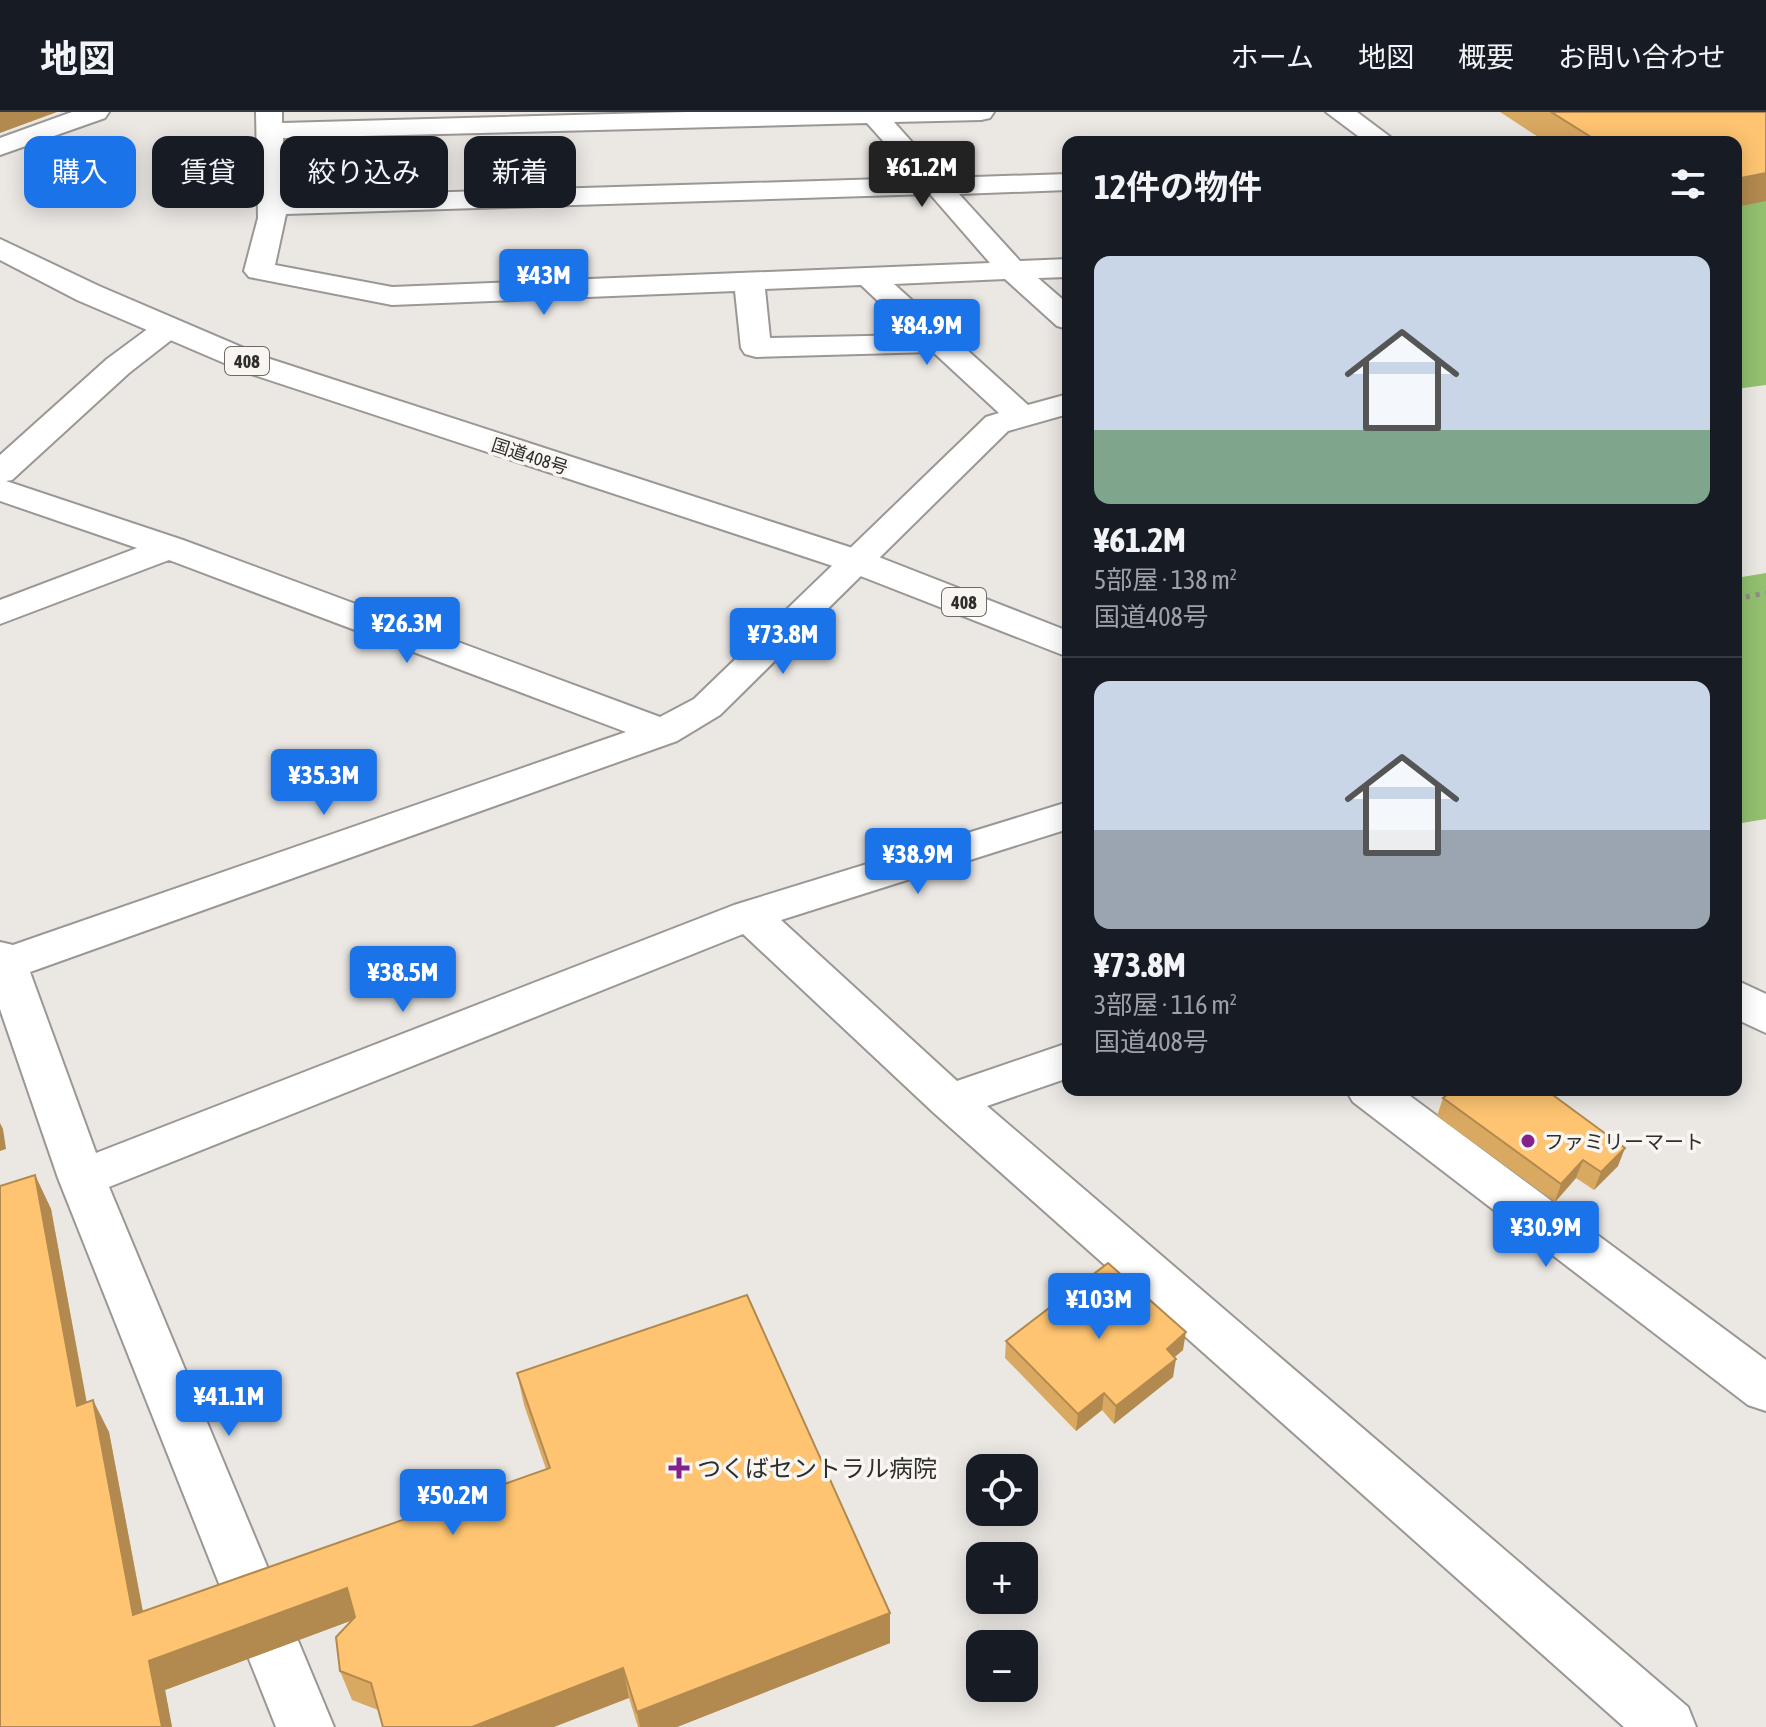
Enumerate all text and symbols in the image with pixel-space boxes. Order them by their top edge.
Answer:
text: 地図 [40,37,116,80]
text: ホーム [1231,41,1314,73]
text: 地図 [1358,41,1414,73]
text: 概要 [1458,41,1514,73]
text: お問い合わせ [1558,41,1726,73]
chip: 購入 [24,136,136,208]
chip: 賃貸 [152,136,264,208]
chip: 絞り込み [280,136,448,208]
chip: 新着 [464,136,576,208]
pin: ¥61.2M [857,141,987,209]
text: ¥61.2M [887,152,957,182]
icon: filters [1666,162,1710,206]
text: 12件の物件 [1094,167,1262,206]
pin: ¥43M [497,249,591,317]
text: ¥43M [517,260,571,290]
pin: ¥84.9M [862,299,992,367]
icon: home [1330,308,1474,452]
text: ¥84.9M [892,310,962,340]
road number: 408 [225,347,269,375]
street label: 国道408号 [489,434,571,478]
text: ¥61.2M [1094,520,1186,559]
text: 5部屋 · 138 m² [1094,565,1237,595]
road number: 408 [942,588,986,616]
pin: ¥26.3M [342,597,472,665]
text: 国道408号 [1094,602,1209,632]
text: ¥26.3M [372,608,442,638]
pin: ¥73.8M [718,608,848,676]
text: ¥73.8M [748,619,818,649]
icon: home [1330,733,1474,877]
pin: ¥35.3M [259,749,389,817]
text: ¥35.3M [289,760,359,790]
pin: ¥38.9M [853,828,983,896]
text: ¥38.9M [883,839,953,869]
text: ¥73.8M [1094,945,1186,984]
pin: ¥38.5M [338,946,468,1014]
text: ¥38.5M [368,957,438,987]
text: 3部屋 · 116 m² [1094,990,1237,1020]
text: 国道408号 [1094,1027,1209,1057]
place label: ファミリーマート [1544,1130,1704,1153]
marker: ファミリーマート [1519,1132,1537,1150]
pin: ¥30.9M [1481,1201,1611,1269]
text: ¥30.9M [1511,1212,1581,1242]
pin: ¥103M [1043,1273,1155,1341]
text: ¥103M [1066,1284,1132,1314]
pin: ¥41.1M [164,1370,294,1438]
text: ¥41.1M [194,1381,264,1411]
map controls [966,1454,1038,1702]
button: locate [966,1454,1038,1526]
place label: つくばセントラル病院 [697,1455,937,1482]
marker: つくばセントラル病院 [668,1457,690,1479]
pin: ¥50.2M [388,1469,518,1537]
text: ¥50.2M [418,1480,488,1510]
button: + [966,1542,1038,1614]
button: − [966,1630,1038,1702]

